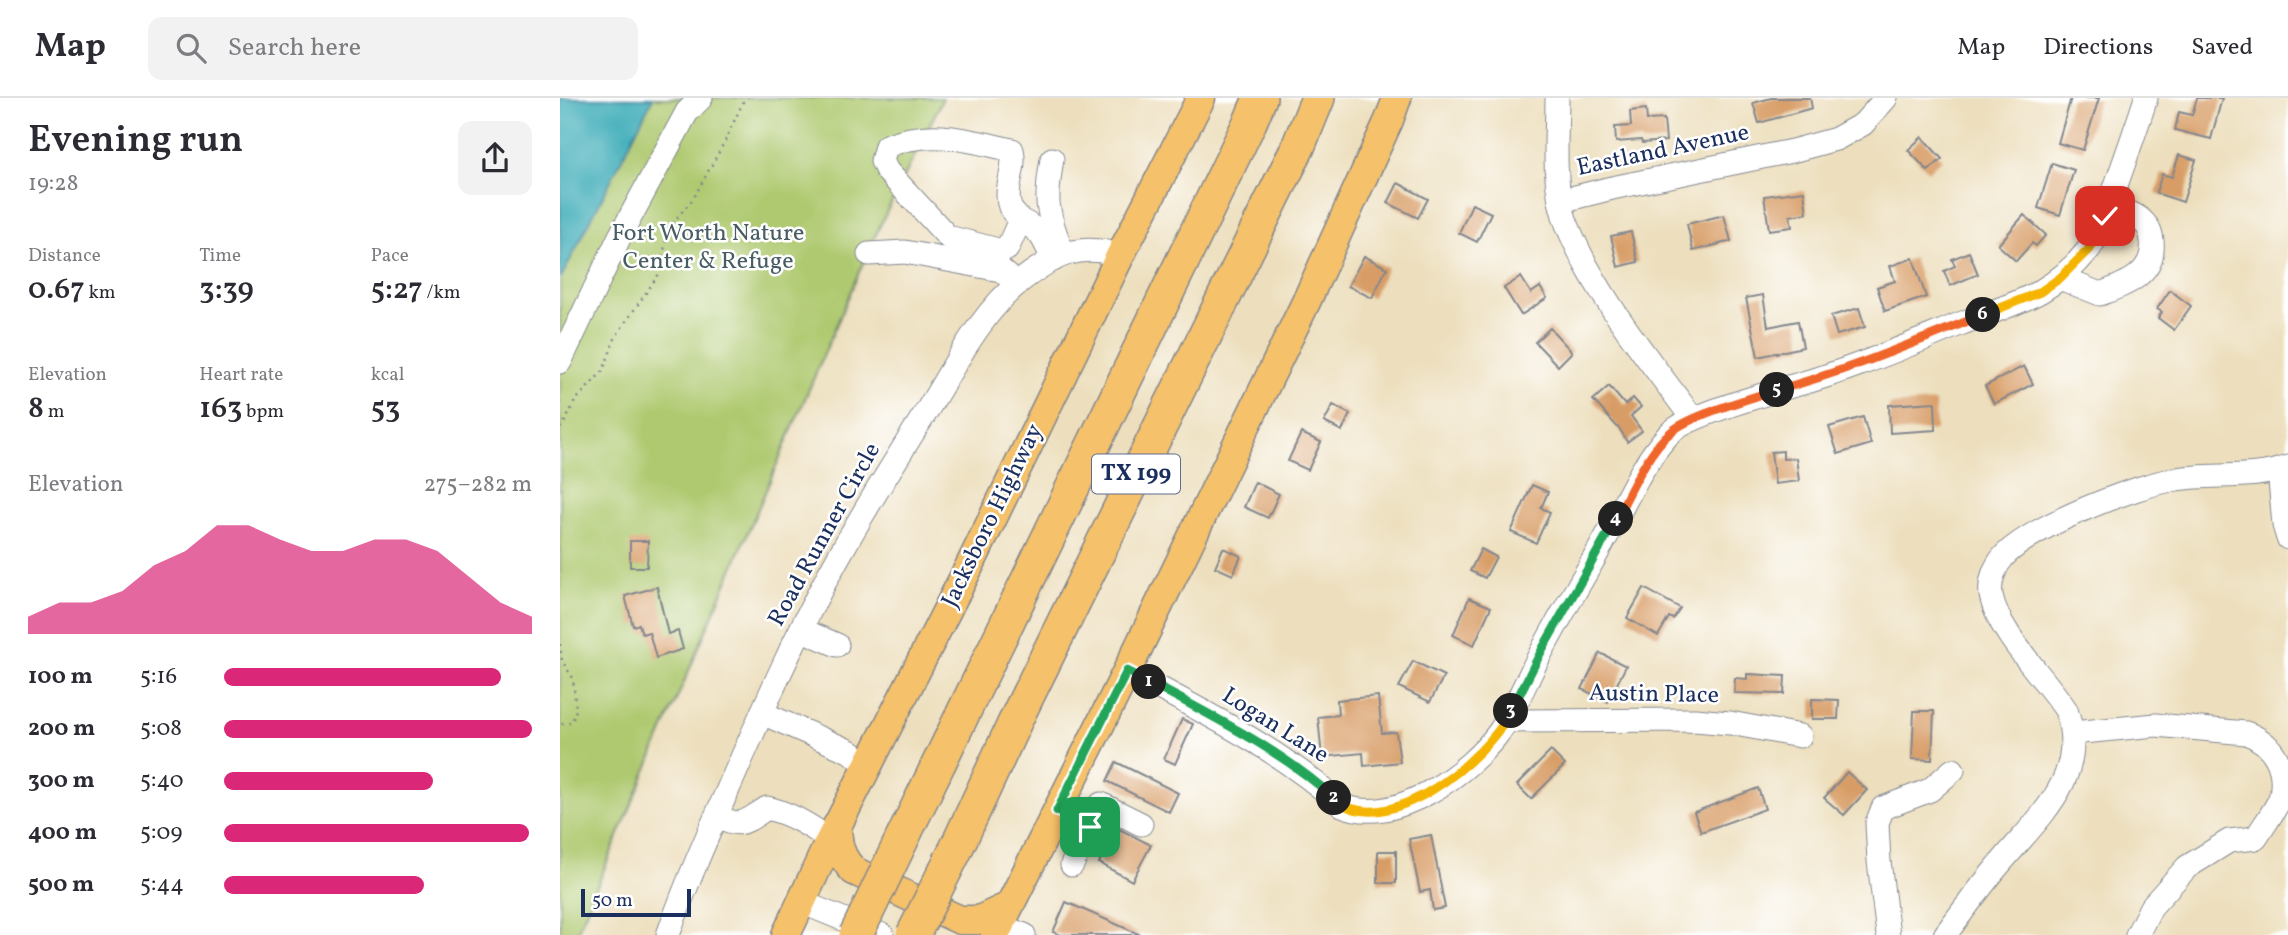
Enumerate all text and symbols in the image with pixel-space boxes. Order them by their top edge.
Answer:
search box [148,17,638,80]
text: Map [35,25,106,71]
icon: search [172,29,210,67]
text: Search here [228,30,361,66]
text: Map [1957,31,2005,65]
text: Directions [2043,31,2153,65]
text: Saved [2191,31,2253,65]
text: Evening run [28,115,243,168]
street label: Eastland Avenue [1574,116,1752,186]
button: share [458,121,532,195]
text: 19:28 [28,168,78,200]
pin [2075,186,2135,246]
icon: check [2086,197,2124,235]
park label: Fort Worth Nature Center & Refuge [612,217,804,279]
text: Distance [28,243,101,269]
text: Time [199,243,241,269]
text: Pace [371,243,409,269]
text: 0.67 [28,269,85,311]
text: 3:39 [199,269,254,311]
text: 5:27 [371,269,423,311]
text: km [85,280,116,306]
text: /km [423,280,461,306]
pin: 6 [1966,298,2000,332]
text: 6 [1977,301,1988,327]
text: Elevation [28,362,107,388]
text: Heart rate [199,362,283,388]
text: kcal [371,362,404,388]
pin: 5 [1760,372,1794,408]
text: 5 [1772,376,1781,402]
text: 8 [28,388,44,430]
text: 163 [199,388,242,430]
text: 53 [371,388,400,430]
text: m [44,399,65,425]
text: bpm [242,399,284,425]
street label: Jacksboro Highway [934,418,1052,614]
street label: Road Runner Circle [760,437,890,633]
road number: TX 199 [1092,454,1180,494]
text: Elevation [28,469,124,501]
text: 275–282 m [424,469,532,501]
pin: 4 [1598,502,1634,536]
text: 4 [1610,505,1621,531]
text: 100 m [28,661,93,693]
text: 5:16 [140,661,177,693]
pin: 1 [1132,664,1166,700]
text: 1 [1145,668,1152,694]
street label: Austin Place [1589,677,1719,713]
street label: Logan Lane [1215,680,1335,772]
pin: 3 [1494,694,1528,728]
text: 3 [1506,697,1515,723]
text: 200 m [28,713,95,745]
text: 5:08 [140,713,182,745]
text: 300 m [28,765,95,797]
text: 5:40 [140,765,184,797]
pin: 2 [1316,780,1352,816]
text: 2 [1329,784,1338,810]
pin [1060,797,1120,857]
icon: arrive [1071,808,1109,846]
text: 400 m [28,817,97,849]
text: 5:09 [140,817,182,849]
text: 500 m [28,869,94,901]
text: 5:44 [140,869,184,901]
scale bar [581,886,691,918]
text: 50 m [592,888,633,914]

